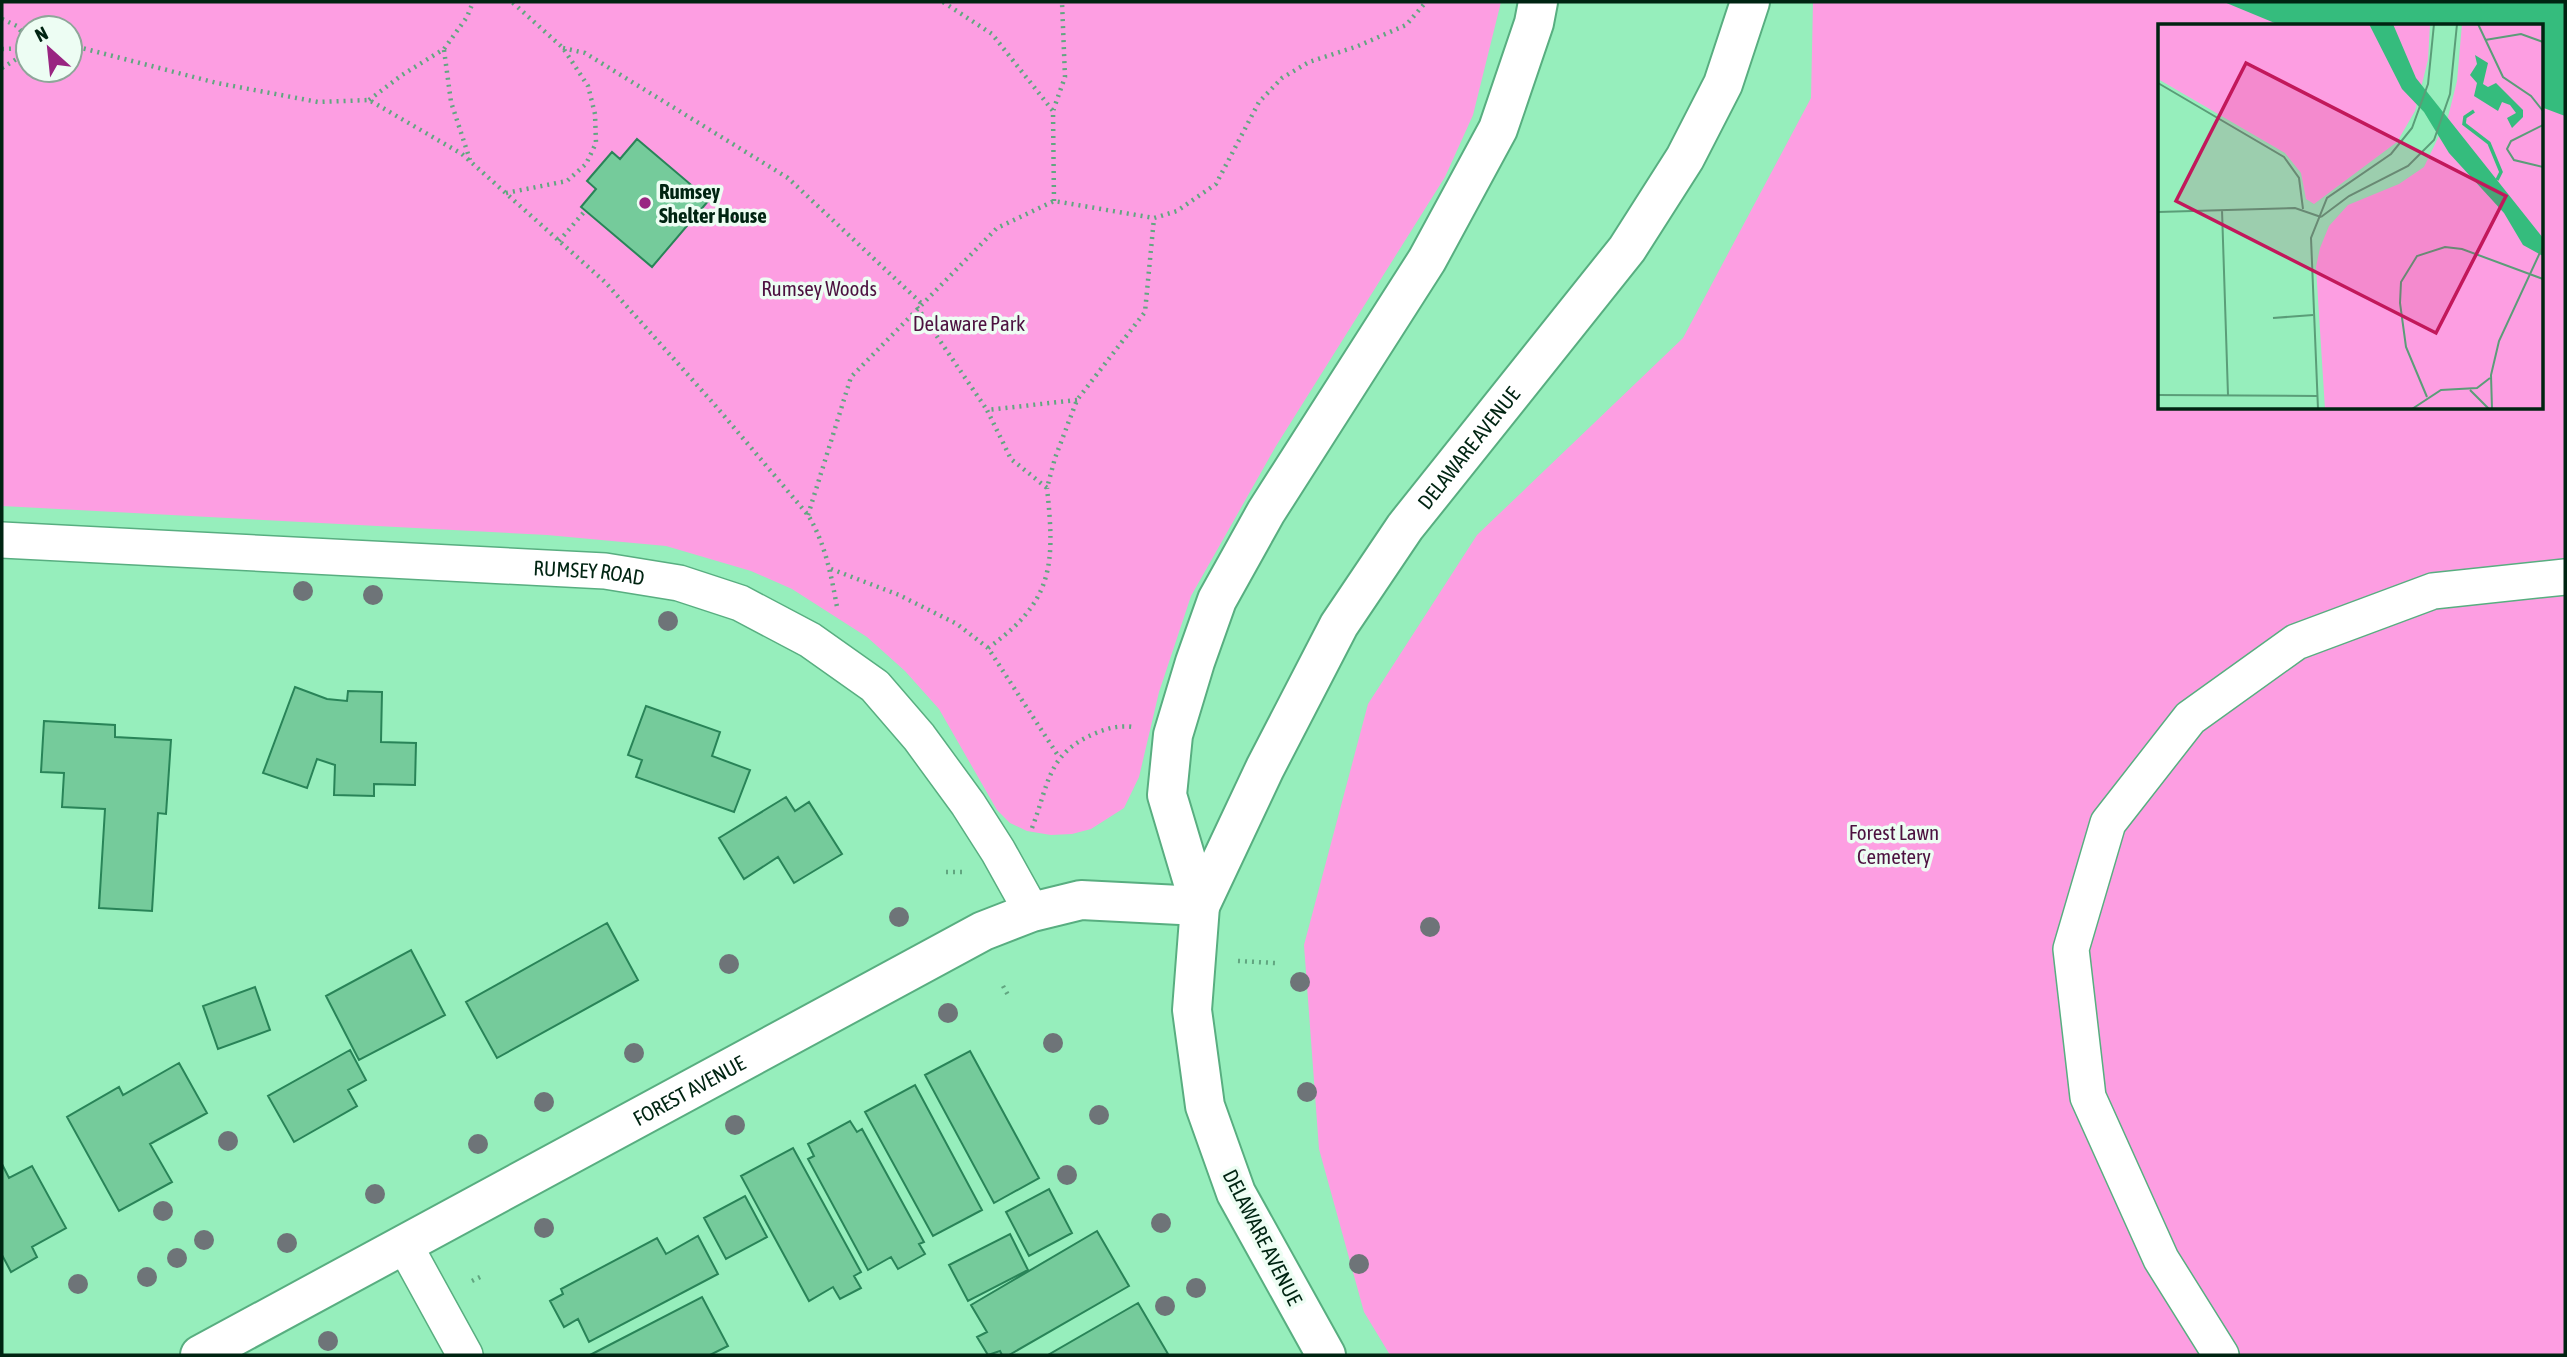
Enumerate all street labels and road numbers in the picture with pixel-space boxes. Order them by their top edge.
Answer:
street label: DELAWARE AVENUE [1412,382,1524,513]
street label: RUMSEY ROAD [533,555,646,589]
street label: FOREST AVENUE [629,1050,749,1130]
street label: DELAWARE AVENUE [1218,1165,1308,1309]

